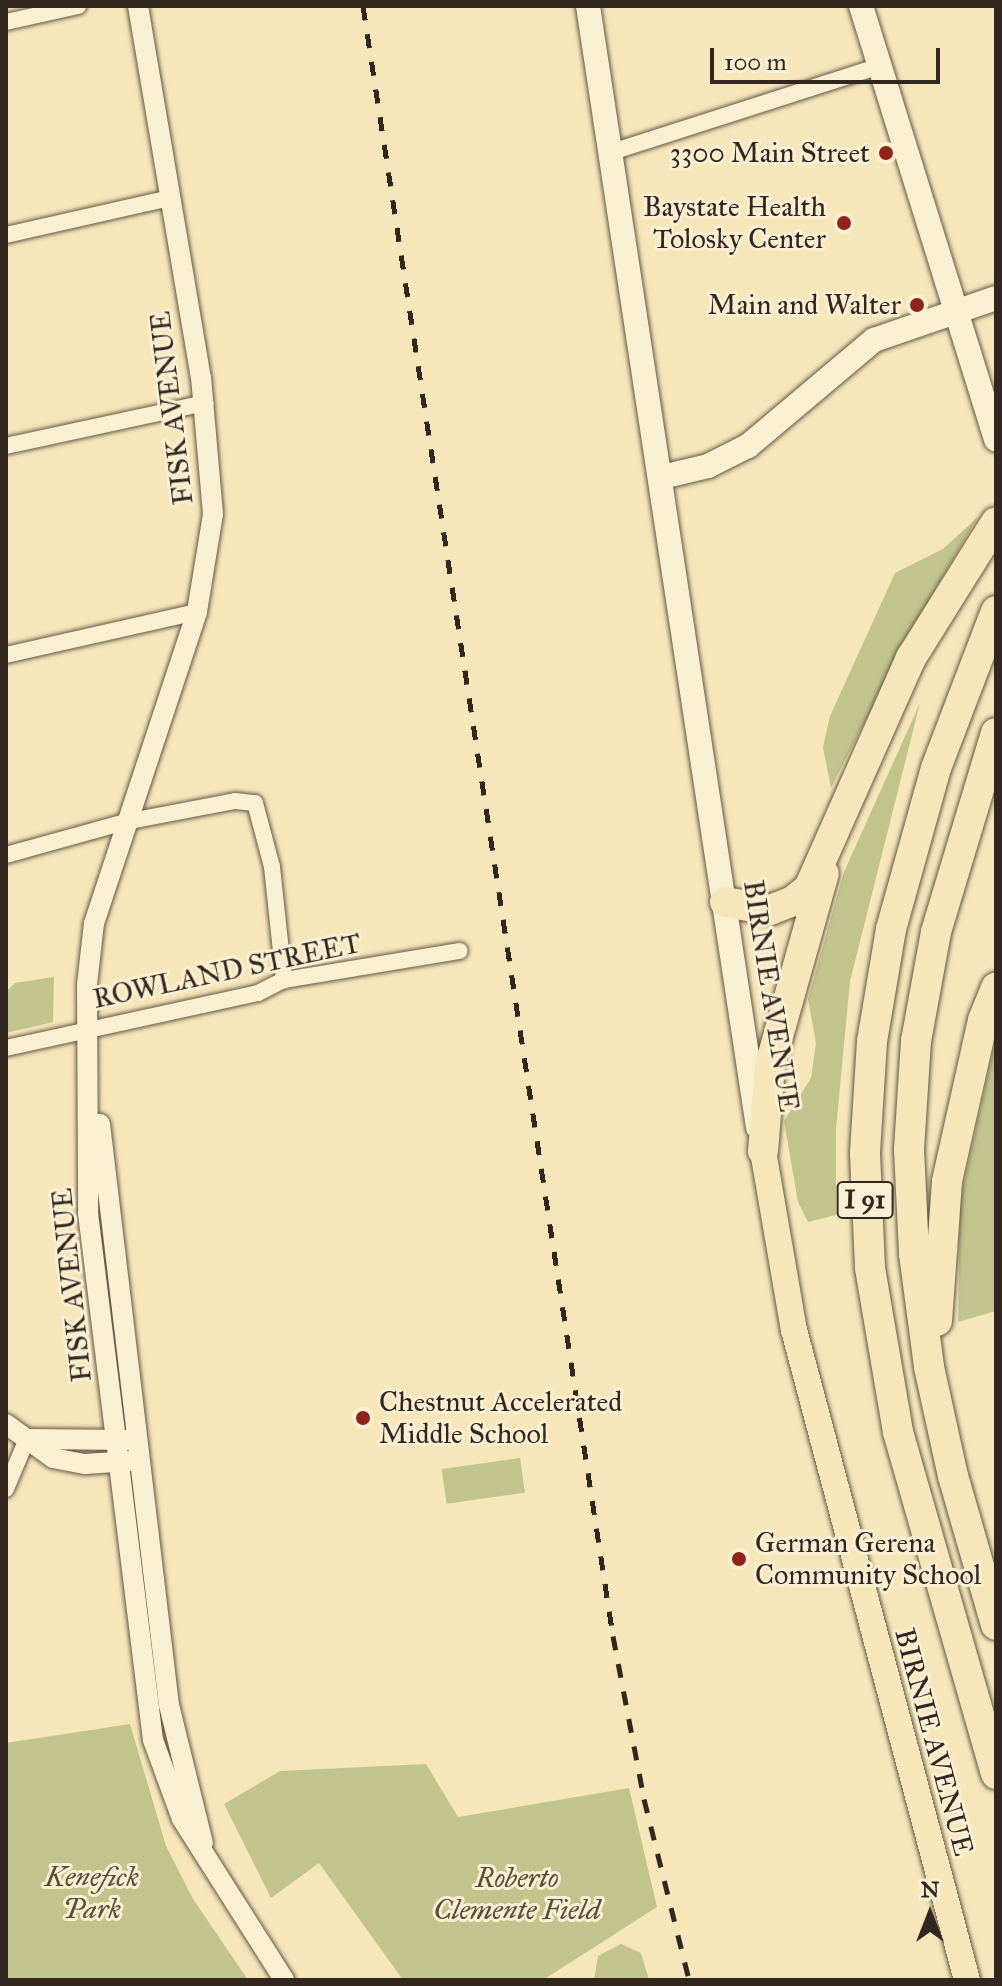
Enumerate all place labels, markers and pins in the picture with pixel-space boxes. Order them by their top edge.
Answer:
place label: 3300 Main Street [670,136,870,170]
marker: 3300 Main Street [877,144,895,162]
place label: Baystate Health Tolosky Center [643,190,826,256]
marker: Baystate Health Tolosky Center [833,212,855,234]
place label: Main and Walter [708,288,901,322]
marker: Main and Walter [908,296,926,314]
place label: Chestnut Accelerated Middle School [379,1385,622,1451]
marker: Chestnut Accelerated Middle School [354,1409,372,1427]
place label: German Gerena Community School [755,1526,981,1592]
marker: German Gerena Community School [730,1550,748,1568]

